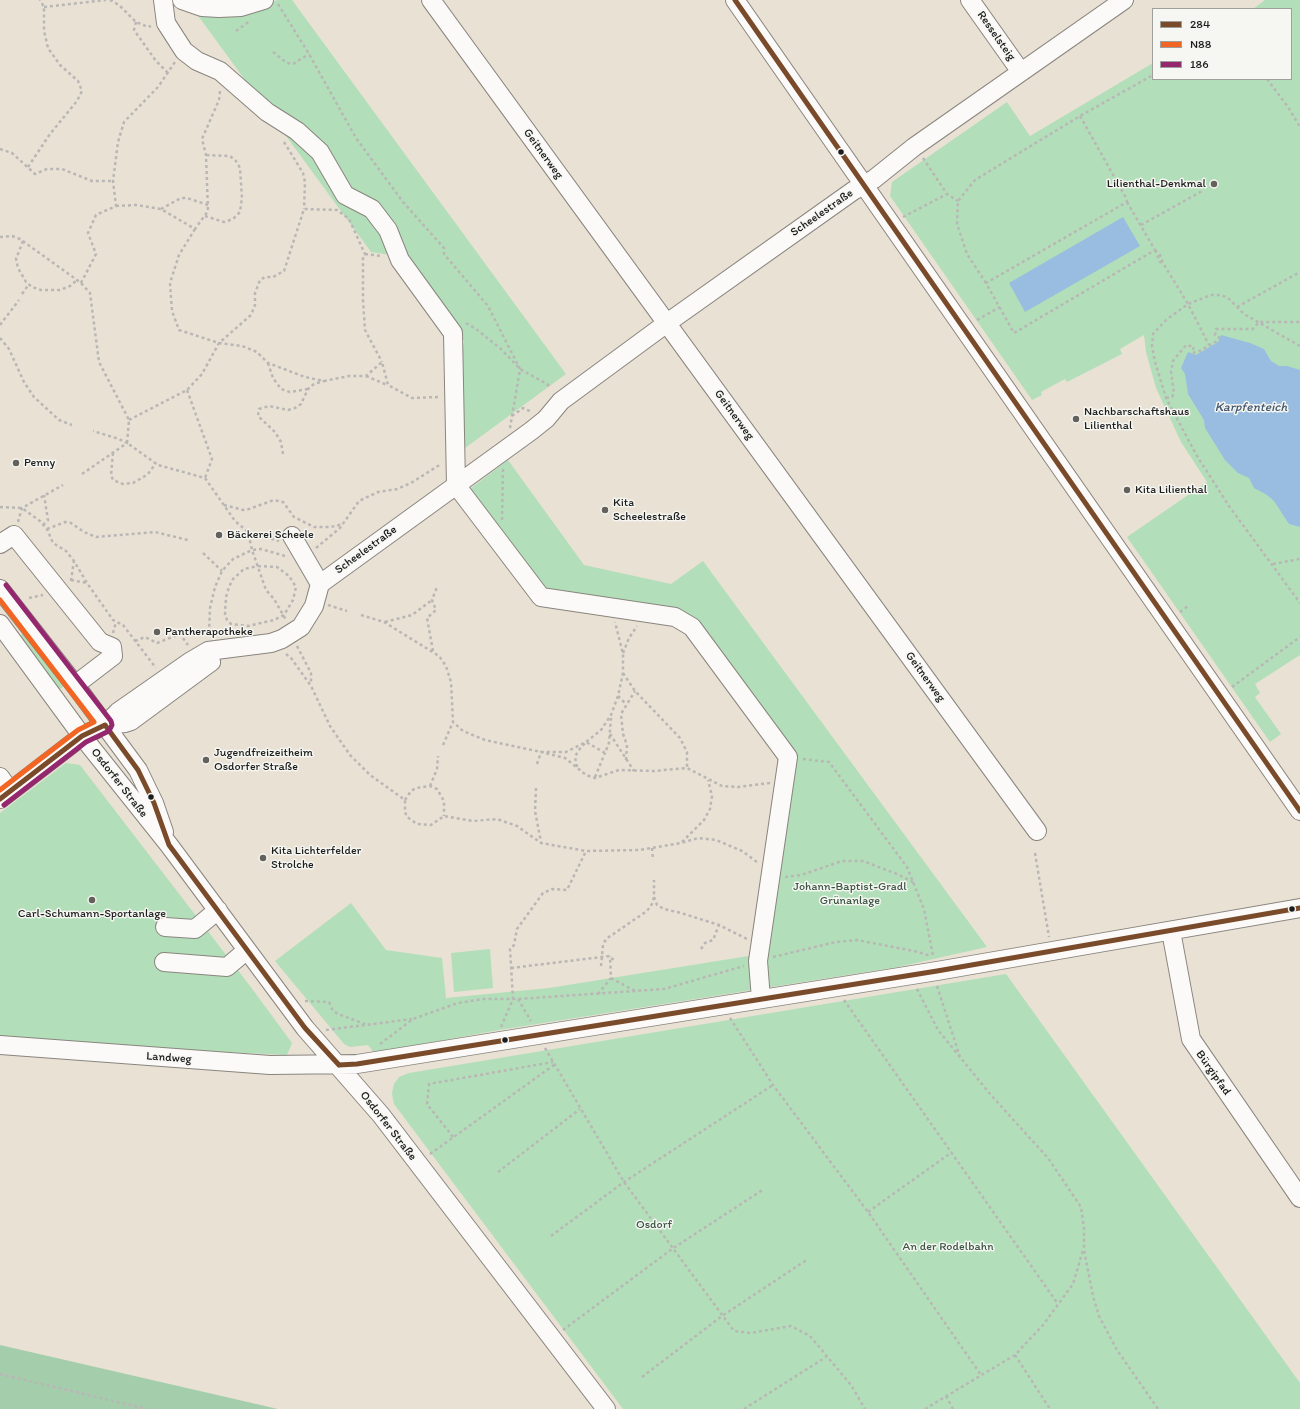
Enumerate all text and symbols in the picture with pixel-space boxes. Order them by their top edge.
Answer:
street label: Resselsteig [974,8,1018,64]
legend [1152,8,1292,80]
text: 284 [1190,17,1210,31]
text: N88 [1190,37,1211,51]
text: 186 [1190,57,1209,71]
street label: Geitnerweg [520,126,566,182]
unlabelled marker [836,147,846,157]
place label: Lilienthal-Denkmal [1107,177,1206,191]
marker: Lilienthal-Denkmal [1209,179,1219,189]
street label: Scheelestraße [788,186,856,240]
street label: Geitnerweg [711,387,757,443]
water label: Karpfenteich [1215,400,1287,416]
place label: Nachbarschaftshaus Lilienthal [1084,405,1189,433]
marker: Nachbarschaftshaus Lilienthal [1071,414,1081,424]
place label: Penny [24,456,55,470]
marker: Penny [11,458,21,468]
place label: Kita Lilienthal [1135,483,1207,497]
marker: Kita Lilienthal [1122,485,1132,495]
place label: Kita Scheelestraße [613,496,686,524]
marker: Kita Scheelestraße [600,505,610,515]
street label: Scheelestraße [332,523,400,577]
place label: Bäckerei Scheele [227,528,314,542]
marker: Bäckerei Scheele [214,530,224,540]
place label: Pantherapotheke [165,625,253,639]
marker: Pantherapotheke [152,627,162,637]
street label: Geitnerweg [902,649,948,705]
street label: Osdorfer Straße [87,745,151,821]
place label: Jugendfreizeitheim Osdorfer Straße [214,746,313,774]
marker: Jugendfreizeitheim Osdorfer Straße [201,755,211,765]
unlabelled marker [146,792,156,802]
place label: Kita Lichterfelder Strolche [271,844,361,872]
marker: Kita Lichterfelder Strolche [258,853,268,863]
park label: Johann-Baptist-Gradl Grünanlage [793,880,907,908]
marker: Carl-Schumann-Sportanlage [87,895,97,905]
unlabelled marker [1287,904,1297,914]
place label: Carl-Schumann-Sportanlage [18,907,166,921]
unlabelled marker [500,1035,510,1045]
street label: Bürgipfad [1192,1048,1234,1098]
street label: Landweg [146,1049,192,1067]
street label: Osdorfer Straße [356,1088,420,1164]
park label: Osdorf [636,1218,672,1232]
park label: An der Rodelbahn [902,1240,994,1254]

